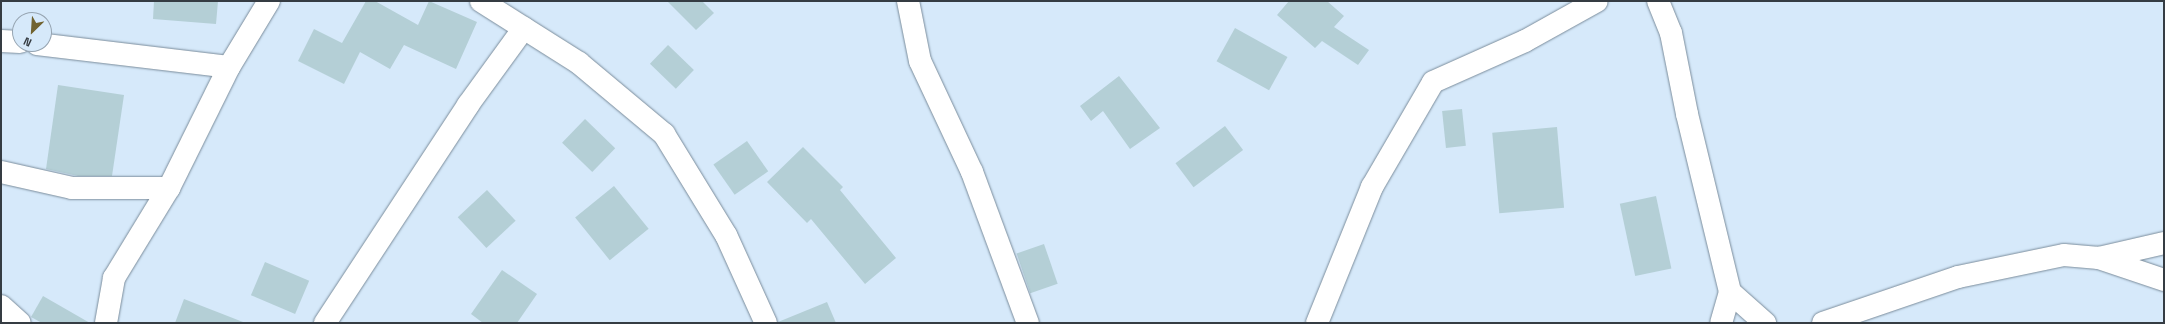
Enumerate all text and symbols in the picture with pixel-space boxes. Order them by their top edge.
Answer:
north arrow [12,12,52,52]
text: N [21,34,34,50]

